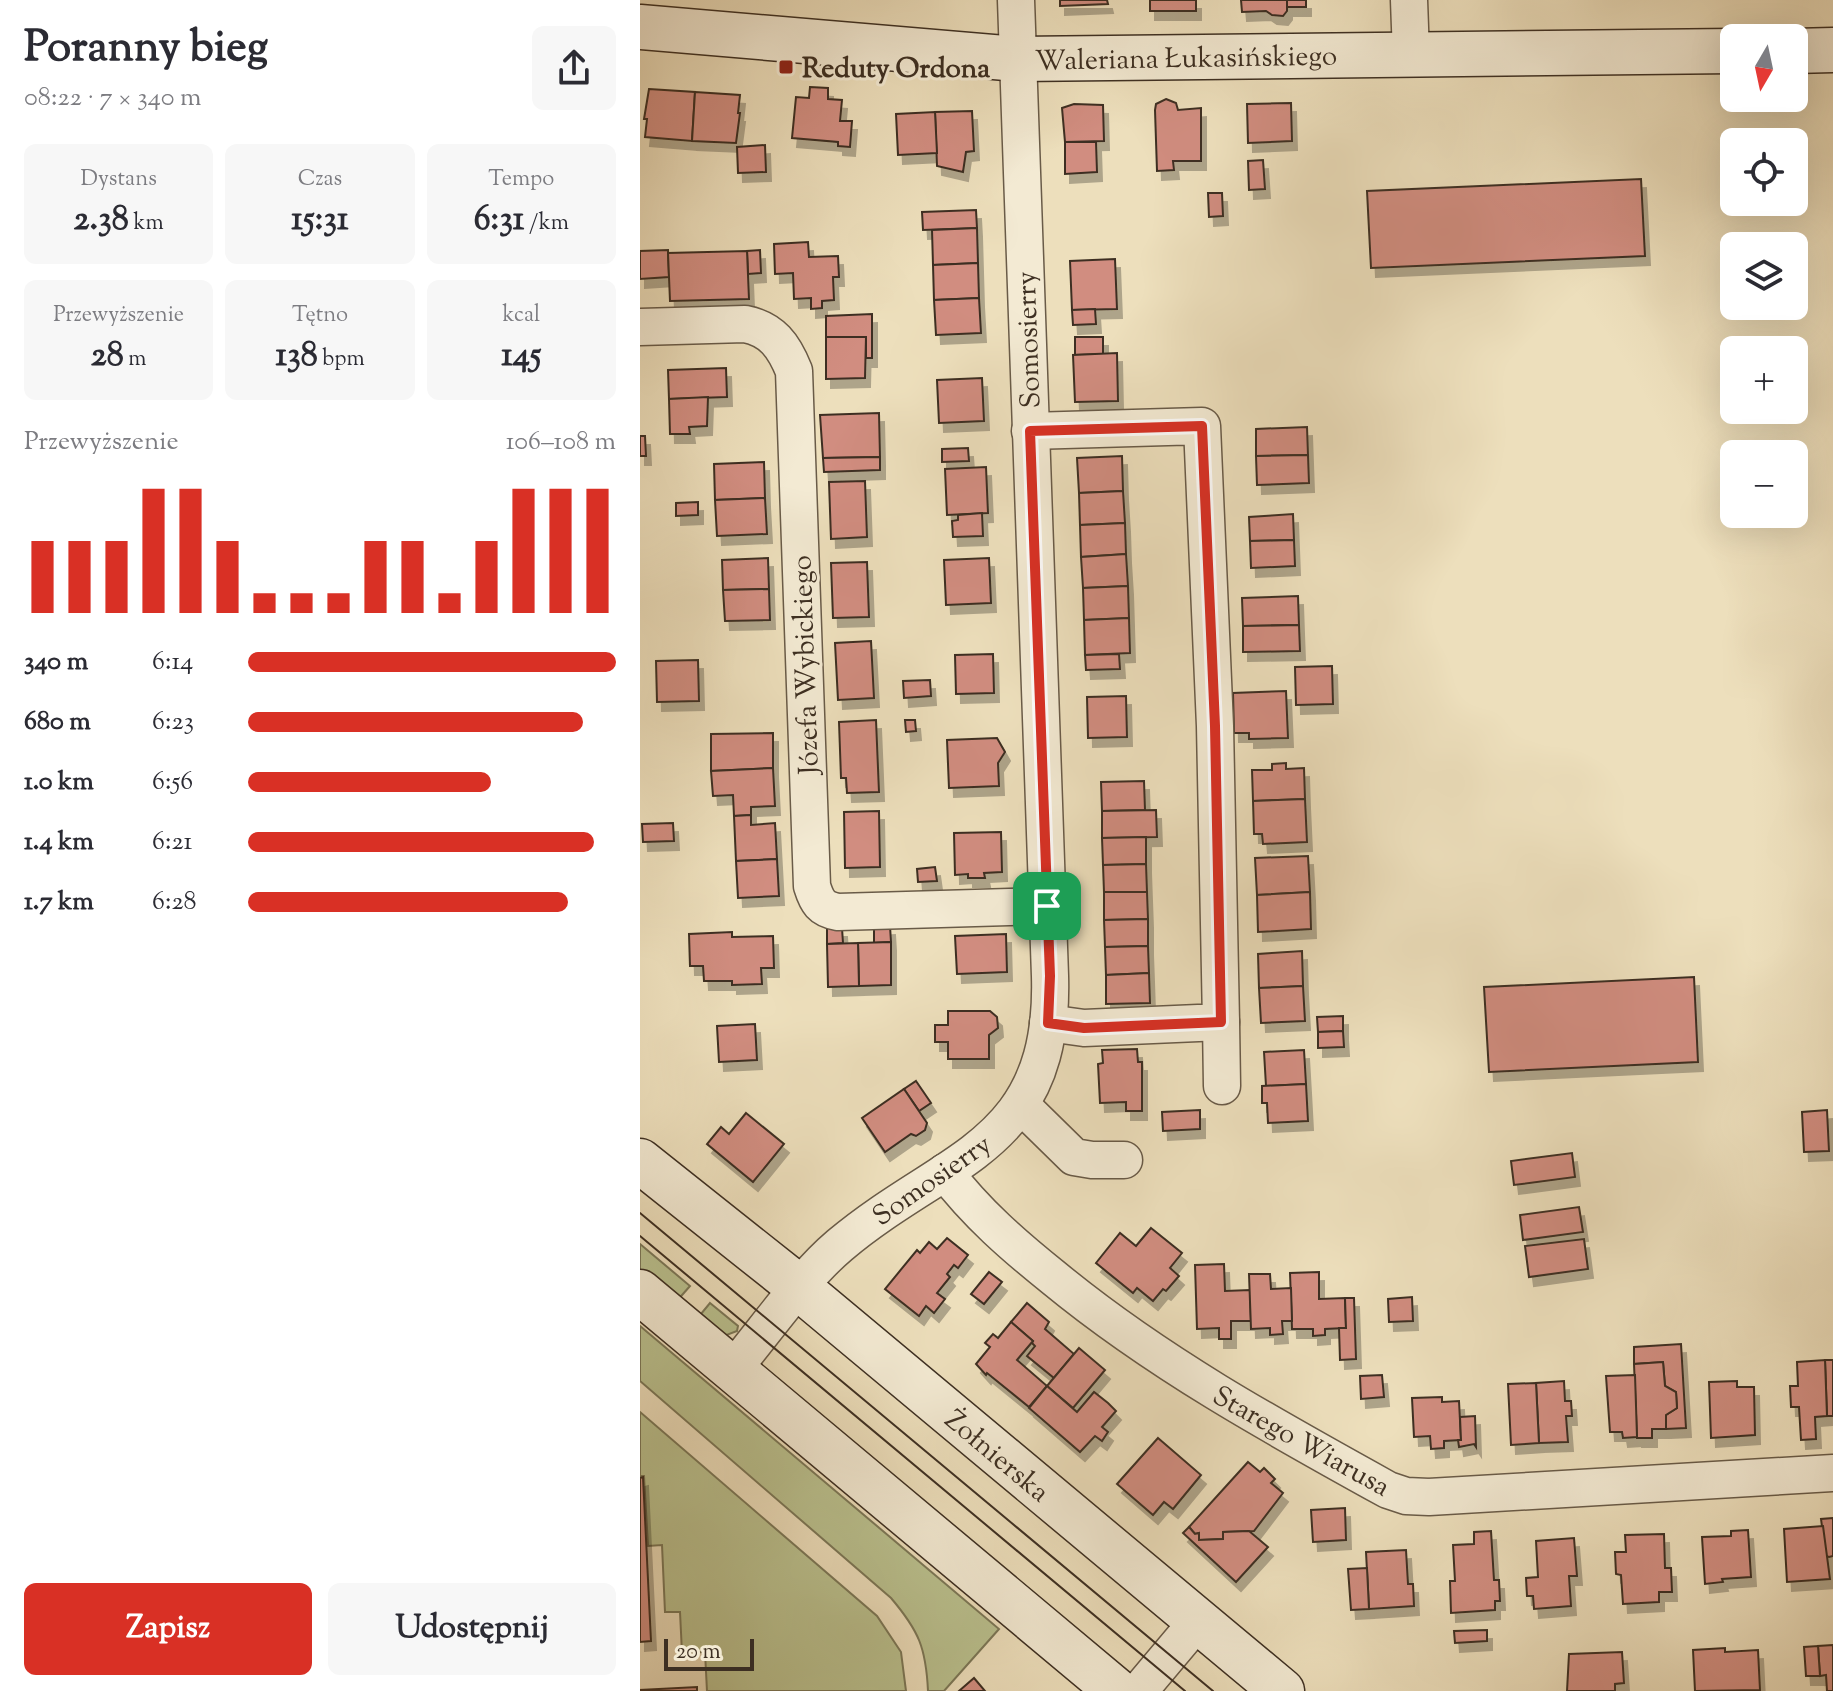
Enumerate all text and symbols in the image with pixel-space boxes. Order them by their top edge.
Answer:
text: Poranny bieg [24,18,268,81]
north arrow [1720,24,1808,112]
map controls [1720,24,1808,528]
button: share [532,26,616,110]
street label: Waleriana Łukasińskiego [1035,37,1338,83]
place label: Reduty Ordona [802,50,990,90]
marker: Reduty Ordona [777,58,795,76]
text: 08:22 · 7 × 340 m [24,80,201,117]
button: locate [1720,128,1808,216]
text: Dystans [80,164,157,196]
text: Czas [298,164,342,196]
text: Tempo [488,164,554,196]
text: 2.38 [74,196,129,245]
text: 15:31 [291,196,349,245]
text: 6:31 [474,196,524,245]
text: km [129,208,164,240]
text: /km [524,208,569,240]
button: layers [1720,232,1808,320]
street label: Somosierry [1008,271,1052,409]
text: Przewyższenie [53,300,184,332]
text: Tętno [292,300,348,332]
text: kcal [502,300,540,332]
text: 28 [91,332,124,381]
text: 138 [275,332,318,381]
text: 145 [501,332,541,381]
button: + [1720,336,1808,424]
text: m [124,344,147,376]
text: bpm [318,344,365,376]
text: Przewyższenie [24,424,179,461]
text: 106–108 m [506,424,616,461]
button: − [1720,440,1808,528]
street label: Józefa Wybickiego [783,555,831,777]
text: 340 m [24,644,88,681]
text: 6:14 [152,644,193,681]
text: 680 m [24,704,91,741]
text: 6:23 [152,704,194,741]
text: 1.0 km [24,764,94,801]
text: 6:56 [152,764,193,801]
text: 1.4 km [24,824,94,861]
text: 6:21 [152,824,192,861]
pin [1013,872,1081,940]
text: 1.7 km [24,884,94,921]
text: 6:28 [152,884,197,921]
icon: arrive [1025,884,1069,928]
street label: Somosierry [865,1126,1000,1237]
street label: Starego Wiarusa [1204,1377,1397,1508]
street label: Żołnierska [935,1401,1057,1513]
button: Zapisz [24,1583,312,1675]
button: Udostępnij [328,1583,616,1675]
scale bar [664,1635,754,1671]
text: 20 m [676,1637,721,1669]

